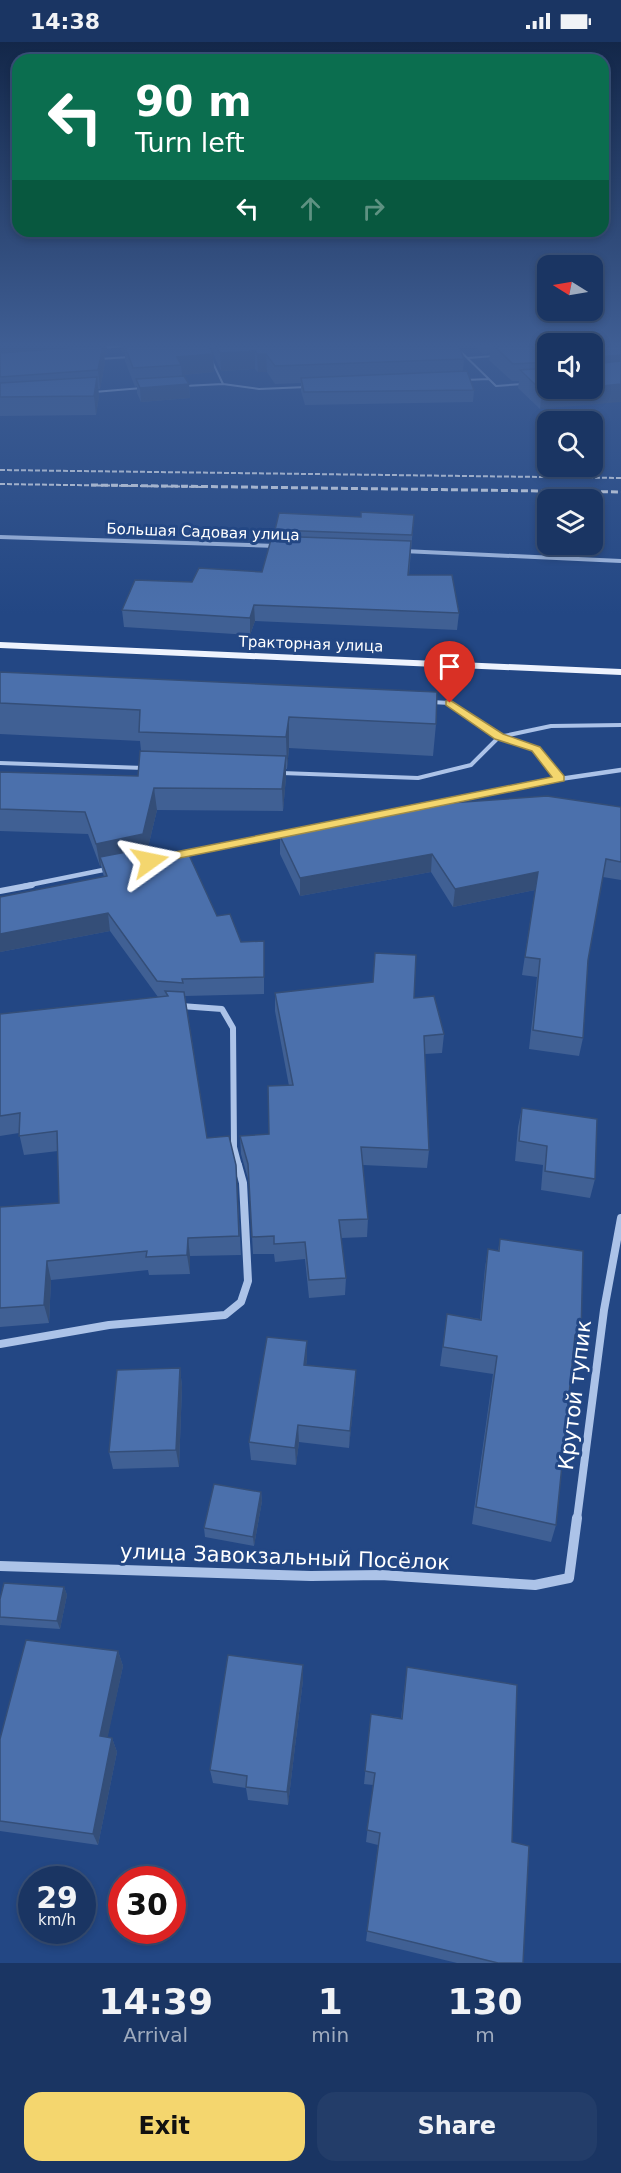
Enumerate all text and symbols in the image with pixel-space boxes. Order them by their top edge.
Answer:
text: 14:38 [30,9,100,34]
text: 90 m [135,77,252,126]
icon: left [36,78,114,156]
text: Turn left [135,127,245,158]
icon: left [231,192,264,225]
icon: ahead [294,192,327,225]
icon: right [357,192,390,225]
north arrow [537,255,603,321]
map controls [537,255,603,555]
button: sound [537,333,603,399]
button: search [537,411,603,477]
button: layers [537,489,603,555]
street label: Большая Садовая улица [106,520,300,544]
street label: Тракторная улица [237,632,384,656]
pin [424,641,475,703]
icon: arrive [433,650,466,683]
position arrow [118,829,182,893]
street label: Крутой тупик [554,1319,596,1471]
street label: улица Завокзальный Посёлок [120,1539,450,1575]
speed limit sign: 30 [108,1866,186,1944]
text: 29 [36,1880,78,1915]
text: km/h [38,1911,76,1929]
text: 14:39 [98,1981,213,2022]
text: 1 [318,1981,343,2022]
text: 130 [447,1981,523,2022]
text: Arrival [123,2023,188,2047]
text: min [311,2023,349,2047]
text: m [475,2023,495,2047]
button: Exit [24,2092,305,2161]
button: Share [317,2092,597,2161]

